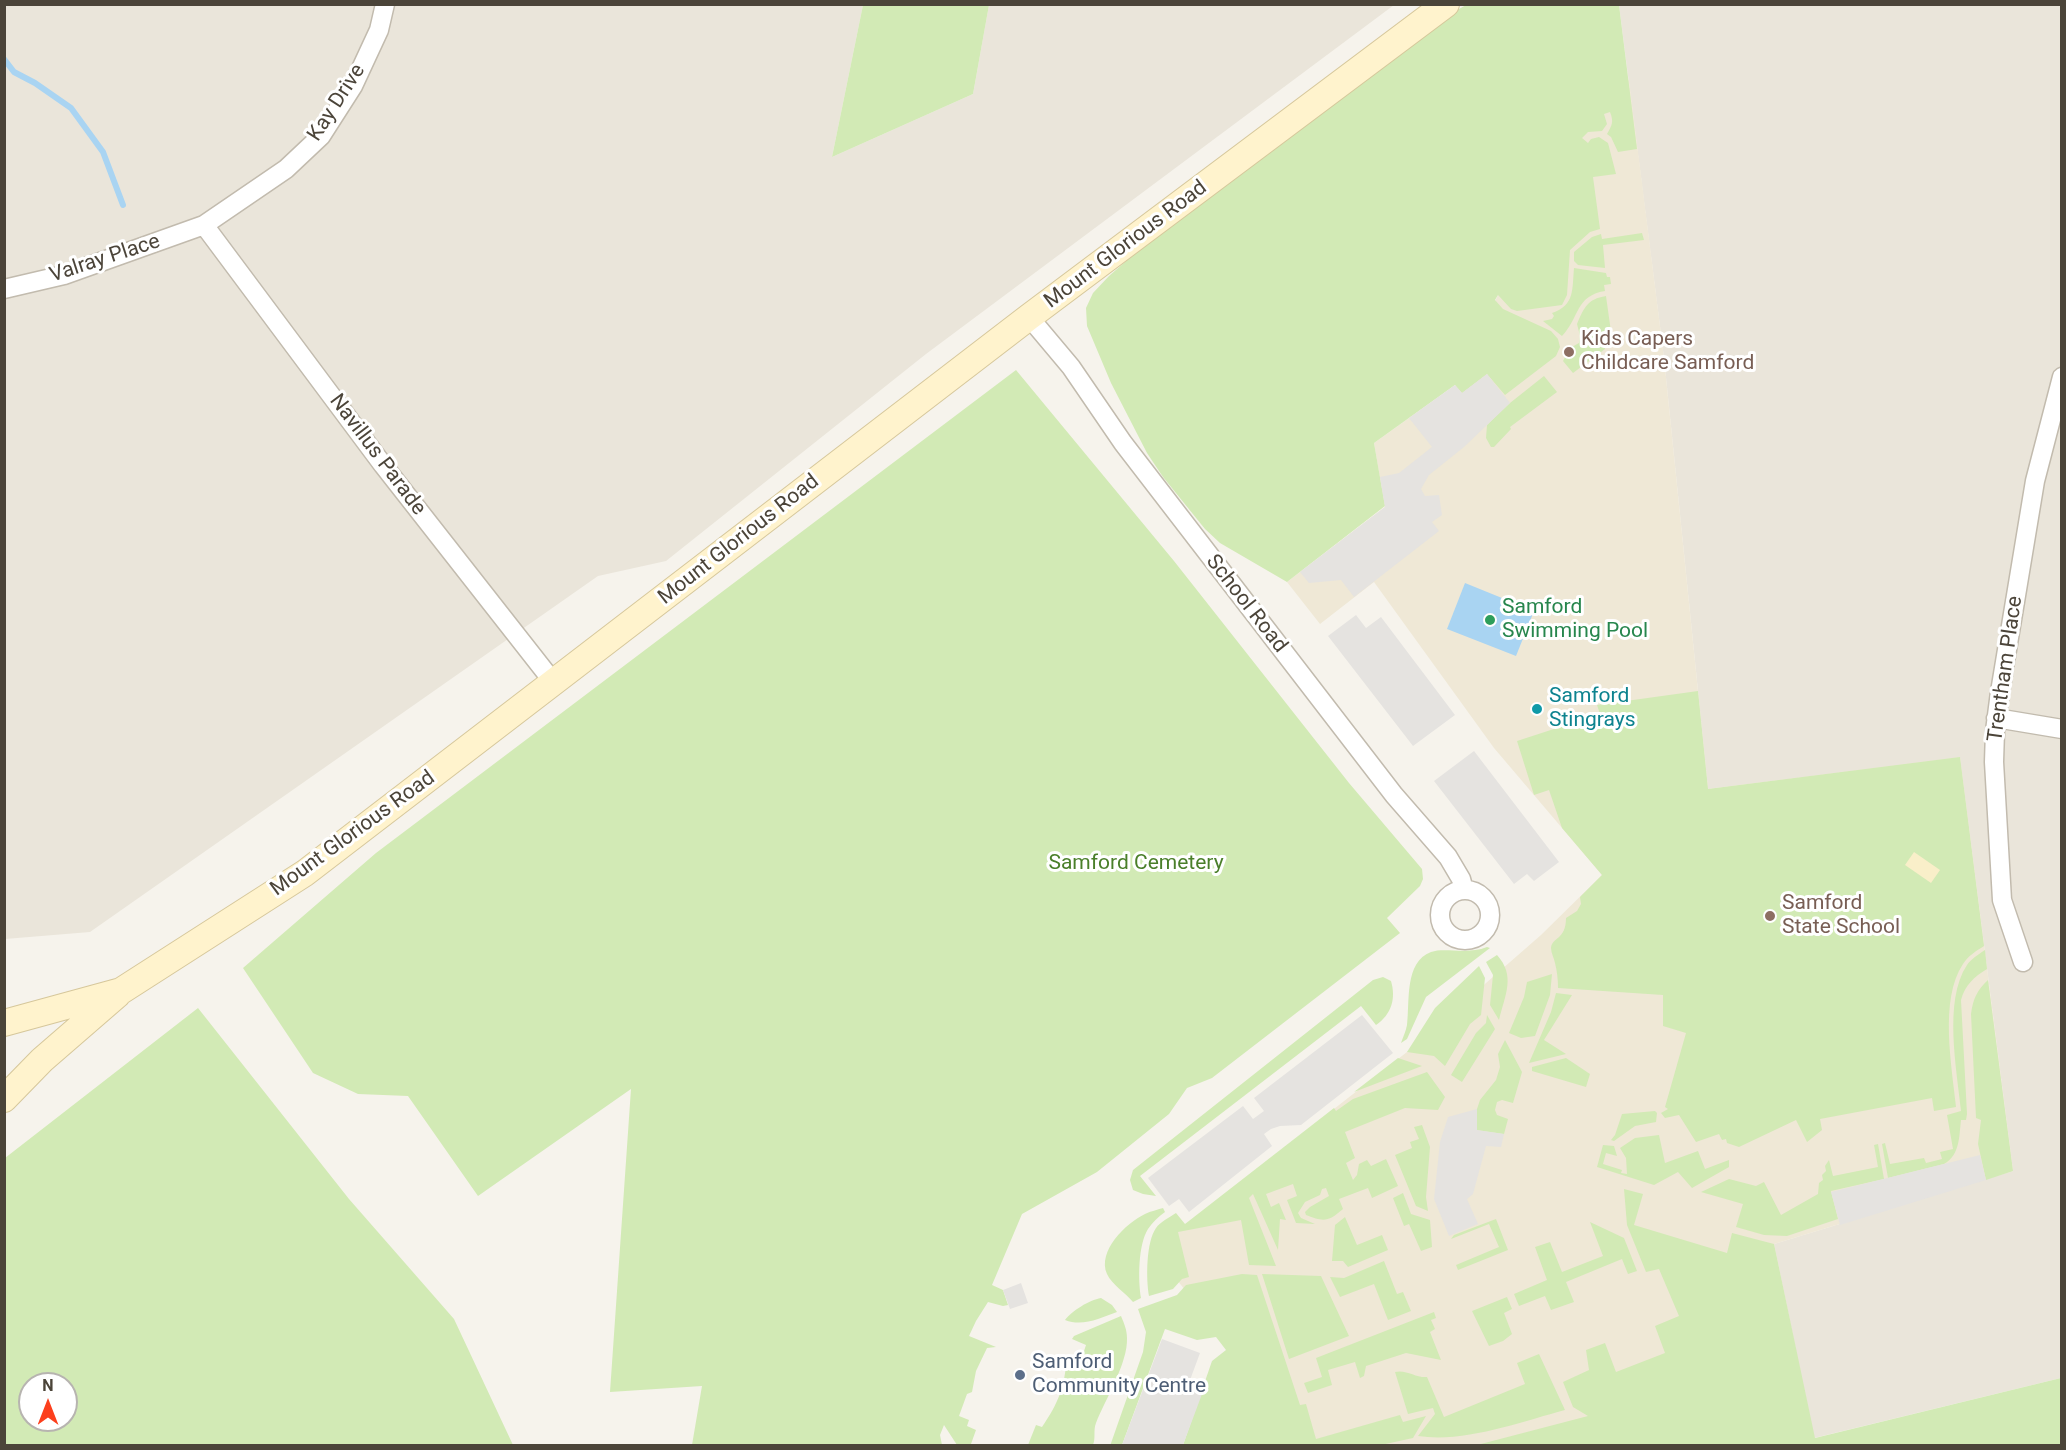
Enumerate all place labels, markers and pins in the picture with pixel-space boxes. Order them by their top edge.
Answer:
place label: Kids Capers Childcare Samford [1581,327,1754,377]
marker: Kids Capers Childcare Samford [1562,345,1576,359]
place label: Samford Swimming Pool [1502,595,1648,645]
marker: Samford Swimming Pool [1483,613,1497,627]
place label: Samford Stingrays [1549,684,1636,734]
marker: Samford Stingrays [1530,702,1544,716]
place label: Samford State School [1782,891,1900,941]
marker: Samford State School [1763,909,1777,923]
place label: Samford Community Centre [1032,1350,1206,1400]
marker: Samford Community Centre [1013,1368,1027,1382]

